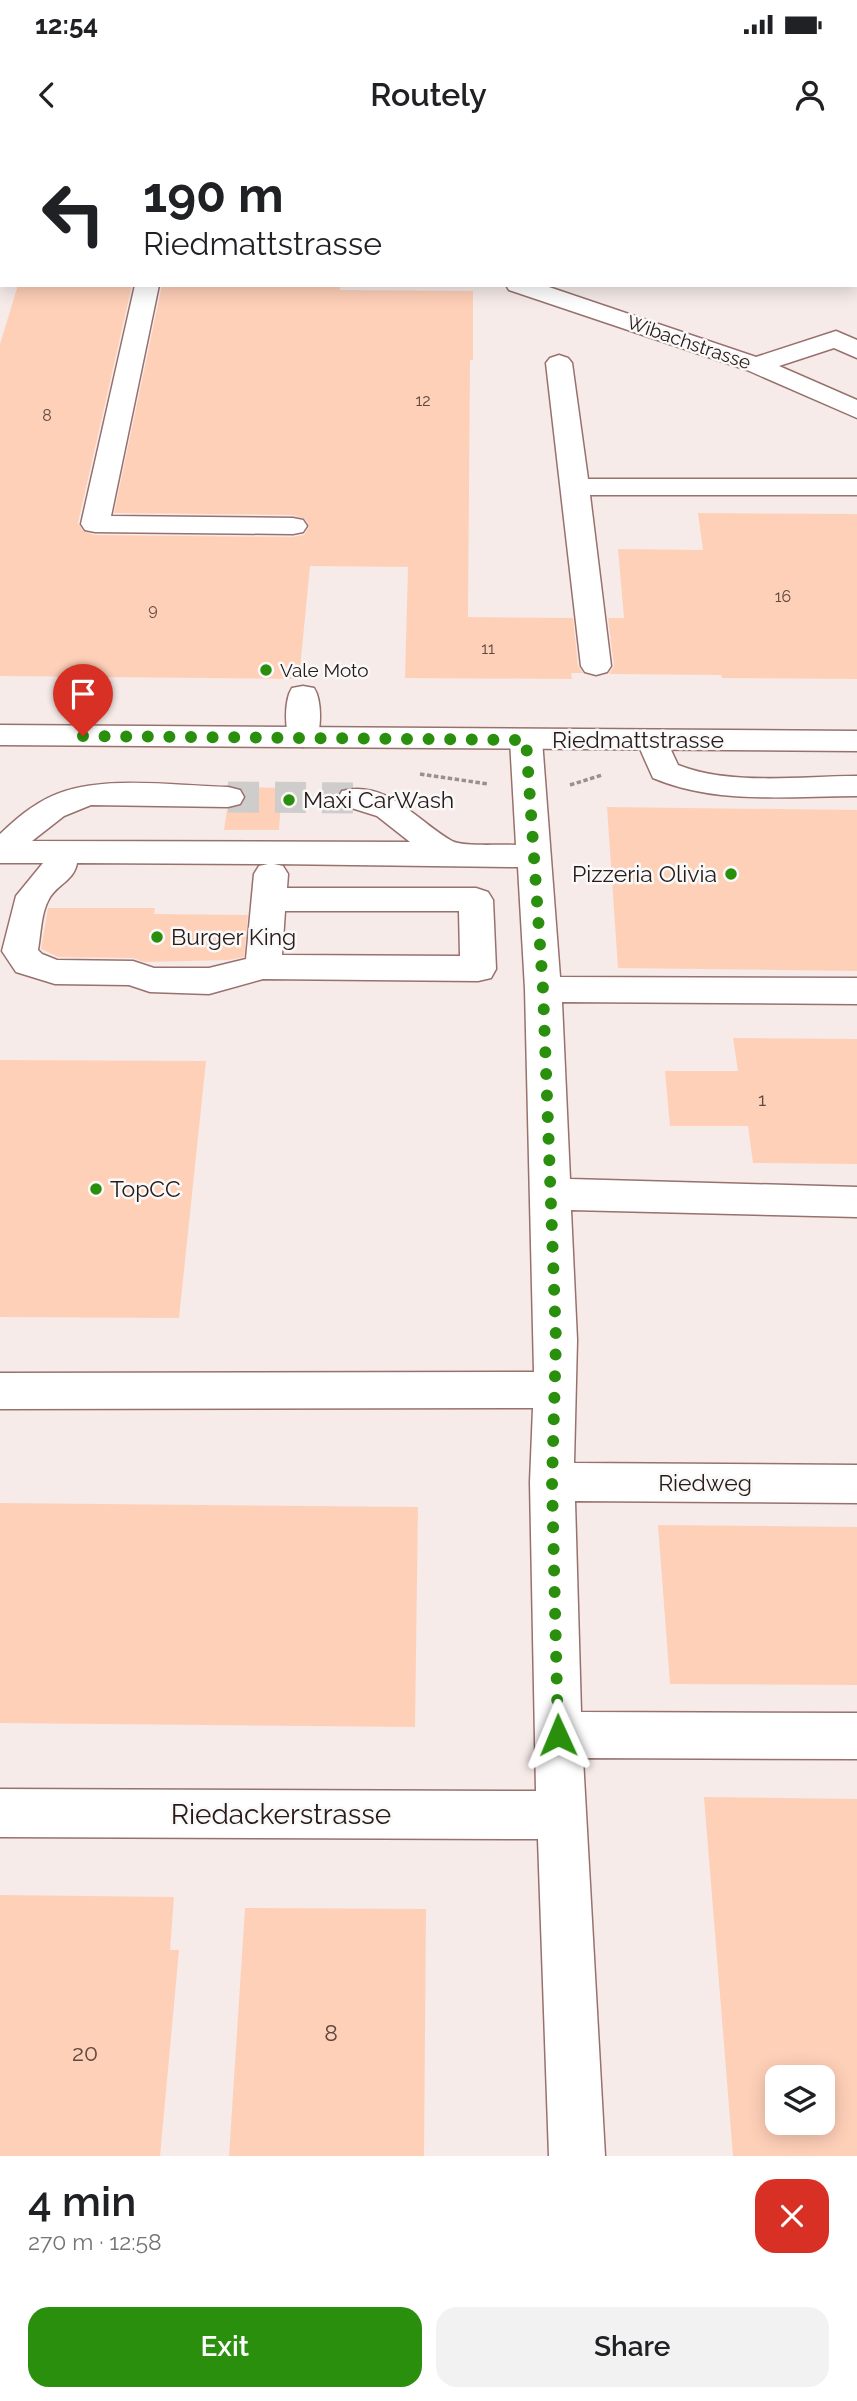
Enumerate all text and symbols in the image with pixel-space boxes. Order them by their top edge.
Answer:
text: 12:54 [35,10,98,40]
icon: back [28,76,66,114]
text: Routely [370,76,487,113]
icon: person [791,76,829,114]
text: 190 m [143,166,284,223]
icon: left [28,168,119,259]
text: Riedmattstrasse [143,225,382,262]
street label: Wibachstrasse [624,310,754,374]
house number: 12 [415,391,431,410]
house number: 8 [42,406,52,425]
house number: 16 [775,587,791,606]
house number: 9 [148,600,158,619]
house number: 11 [481,639,495,658]
place label: Vale Moto [280,659,369,681]
marker: Vale Moto [258,662,274,678]
pin [53,664,113,736]
icon: arrive [64,675,102,713]
street label: Riedmattstrasse [552,726,724,753]
place label: Maxi CarWash [303,786,454,813]
marker: Maxi CarWash [281,792,297,808]
place label: Pizzeria Olivia [572,860,717,887]
marker: Pizzeria Olivia [723,866,739,882]
place label: Burger King [171,923,296,950]
marker: Burger King [149,929,165,945]
house number: 1 [758,1088,766,1110]
place label: TopCC [110,1175,181,1202]
marker: TopCC [88,1181,104,1197]
street label: Riedweg [658,1469,752,1496]
position arrow [521,1698,595,1772]
street label: Riedackerstrasse [171,1798,391,1831]
house number: 8 [324,2019,338,2046]
house number: 20 [72,2039,98,2066]
map controls [765,2065,835,2135]
button: layers [765,2065,835,2135]
text: 4 min [28,2177,136,2226]
button: close [755,2179,829,2253]
text: 270 m · 12:58 [28,2228,162,2255]
button: Exit [28,2307,422,2387]
button: Share [436,2307,829,2387]

